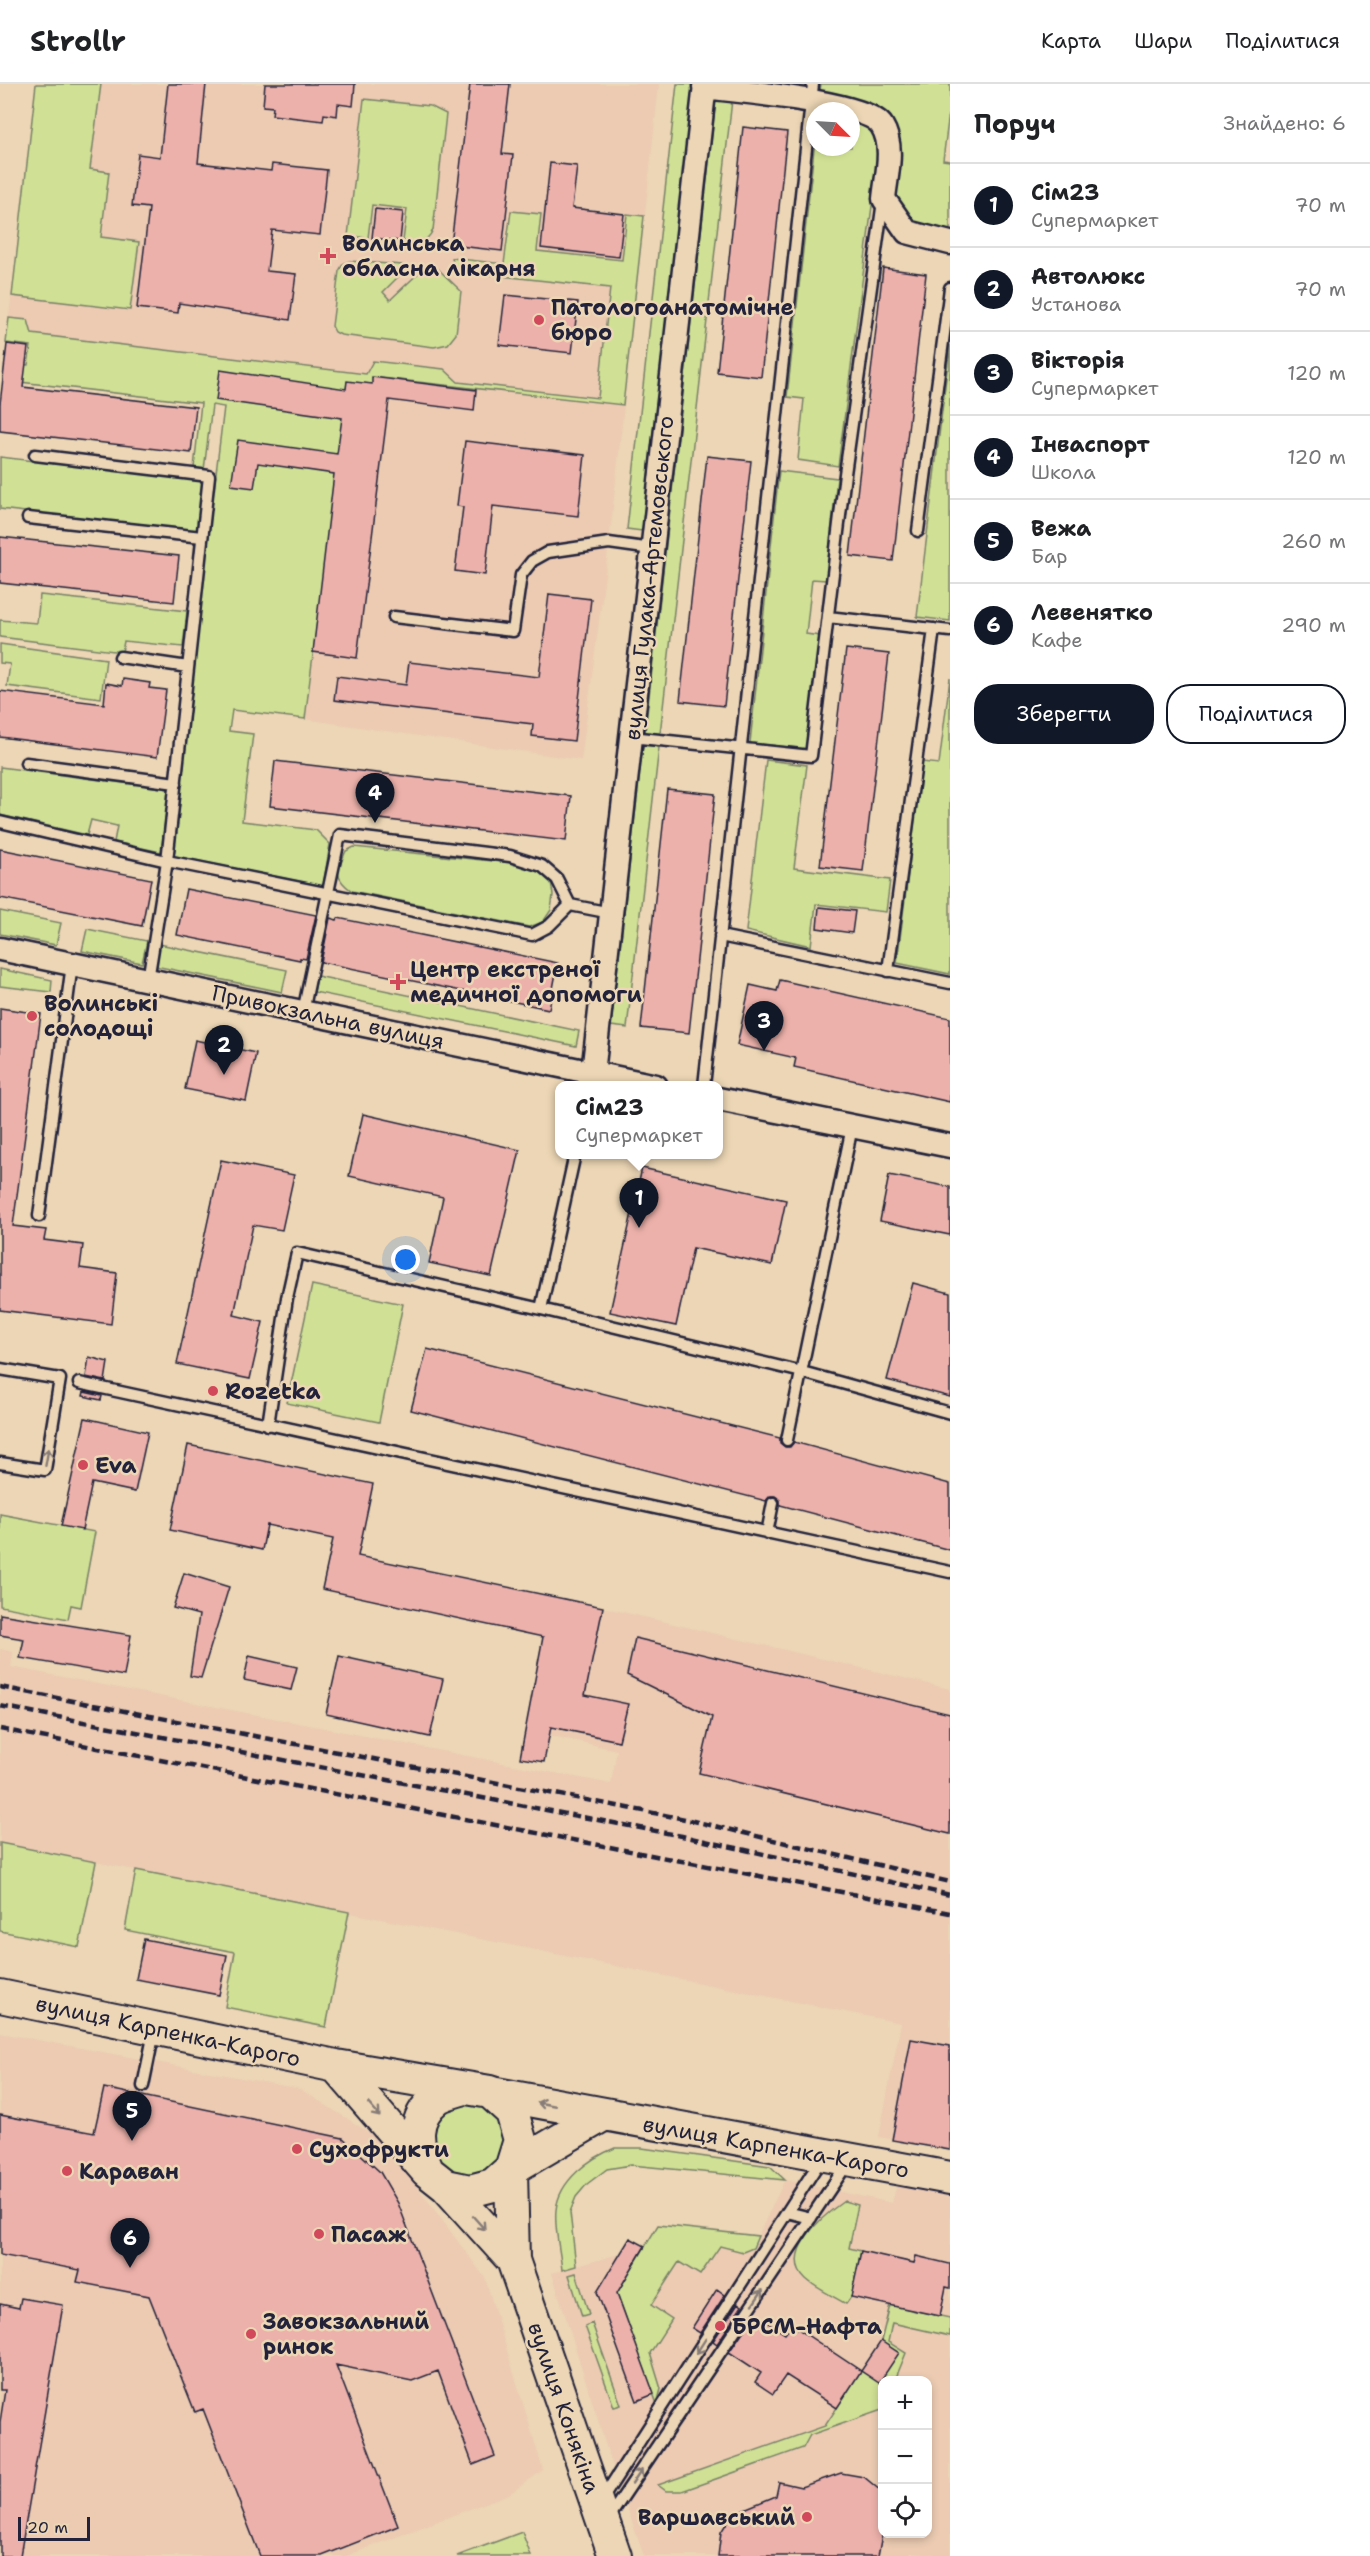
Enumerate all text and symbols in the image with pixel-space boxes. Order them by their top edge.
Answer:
text: Strollr [30,22,126,60]
text: Карта [1041,27,1101,55]
text: Шари [1134,27,1192,55]
text: Поділитися [1225,27,1340,55]
north arrow [806,102,860,156]
text: Поруч [974,106,1056,141]
text: Знайдено: 6 [1223,110,1346,136]
text: Сім23 [1031,178,1099,207]
text: 1 [989,192,998,218]
text: 70 m [1294,192,1346,218]
text: Супермаркет [1031,207,1158,233]
place label: Волинська обласна лікарня [342,229,535,283]
marker: Волинська обласна лікарня [319,247,337,265]
text: Автолюкс [1031,262,1146,291]
text: 2 [987,276,1001,302]
text: 70 m [1294,276,1346,302]
text: Установа [1031,291,1121,317]
place label: Патологоанатомічне бюро [551,293,794,347]
marker: Патологоанатомічне бюро [532,313,546,327]
text: Вікторія [1031,346,1125,375]
text: 3 [987,360,1001,386]
text: 120 m [1287,360,1346,386]
text: Супермаркет [1031,375,1158,401]
street label: вулиця Гулака-Артемовського [618,414,680,742]
text: Інваспорт [1031,430,1150,459]
text: 4 [987,444,1001,470]
text: 120 m [1287,444,1346,470]
text: Школа [1031,459,1096,485]
text: Вежа [1031,514,1091,543]
text: 5 [987,528,1000,554]
text: 260 m [1281,528,1346,554]
text: Бар [1031,543,1068,569]
text: Левенятко [1031,598,1153,627]
text: 6 [987,612,1001,638]
text: 290 m [1281,612,1346,638]
text: Кафе [1031,627,1083,653]
button: Зберегти [974,684,1154,744]
button: Поділитися [1166,684,1346,744]
pin: 4 [356,774,394,823]
place label: Центр екстреної медичної допомоги [410,955,642,1009]
marker: Центр екстреної медичної допомоги [391,975,405,989]
street label: Привокзальна вулиця [209,978,447,1056]
place label: Волинські солодощі [44,989,158,1043]
pin: 3 [744,1002,783,1051]
marker: Волинські солодощі [25,1009,39,1023]
pin: 2 [204,1026,244,1075]
popup [555,1081,723,1159]
text: Сім23 [575,1093,644,1122]
text: Супермаркет [575,1122,703,1148]
pin: 1 [620,1178,658,1228]
your location [391,1245,420,1274]
place label: Rozetka [225,1377,321,1406]
marker: Rozetka [206,1384,220,1398]
one-way arrow [42,1448,53,1467]
place label: Eva [95,1451,136,1480]
marker: Eva [76,1458,90,1472]
street label: вулиця Карпенка-Карого [33,1989,303,2073]
pin: 5 [112,2092,152,2141]
one-way arrow [537,2098,557,2109]
one-way arrow [367,2102,381,2117]
street label: вулиця Карпенка-Карого [641,2109,911,2185]
place label: Сухофрукти [309,2135,449,2164]
marker: Сухофрукти [290,2142,304,2156]
place label: Караван [79,2157,179,2186]
marker: Караван [60,2164,74,2178]
one-way arrow [472,2215,486,2230]
pin: 6 [110,2218,150,2268]
place label: Пасаж [331,2220,407,2249]
marker: Пасаж [312,2227,326,2241]
one-way arrow [752,2289,764,2305]
place label: Завокзальний ринок [263,2307,429,2361]
place label: БРСМ-Нафта [732,2312,882,2341]
street label: вулиця Конякіна [521,2318,607,2498]
marker: БРСМ-Нафта [713,2319,727,2333]
marker: Завокзальний ринок [244,2327,258,2341]
one-way arrow [695,2337,707,2354]
map controls [878,2376,932,2538]
button: + [878,2376,932,2430]
button: − [878,2430,932,2484]
one-way arrow [631,2468,643,2484]
button: locate [878,2484,932,2538]
place label: Варшавський [638,2503,795,2532]
marker: Варшавський [800,2510,814,2524]
scale bar [18,2514,90,2542]
text: 20 m [27,2517,68,2538]

